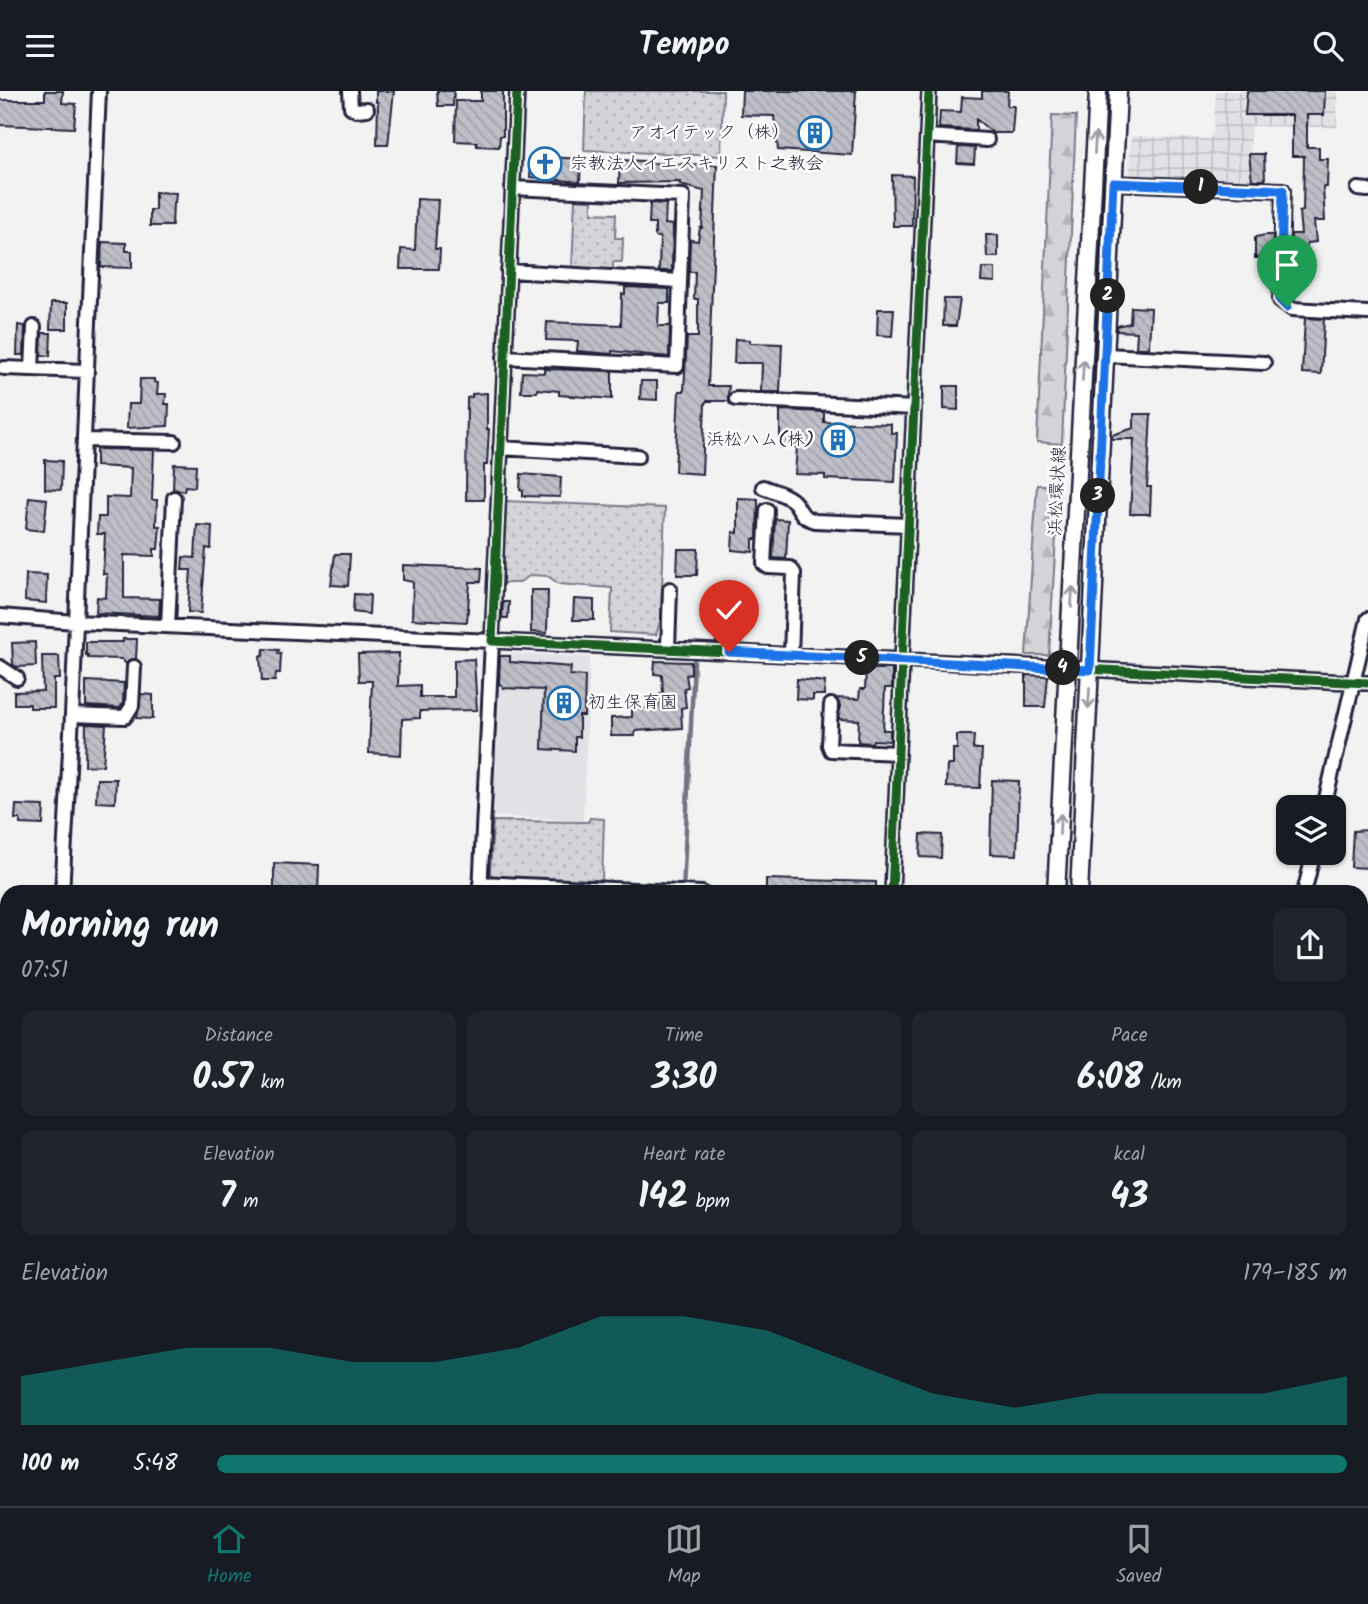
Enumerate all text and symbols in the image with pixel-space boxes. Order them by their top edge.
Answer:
text: Tempo [638,20,730,71]
icon: menu [21,27,59,65]
icon: search [1309,27,1347,65]
building icon: アオイテック（株） [796,114,834,152]
place label: アオイテック（株） [629,119,790,148]
one-way arrow [1089,132,1102,155]
church icon: 宗教法人イエスキリスト之教会 [526,145,564,183]
place label: 宗教法人イエスキリスト之教会 [570,150,824,179]
pin: 1 [1184,169,1218,205]
text: 1 [1198,171,1203,201]
pin [1257,235,1317,307]
icon: arrive [1268,246,1306,284]
pin: 2 [1090,279,1126,313]
text: 2 [1102,280,1113,310]
one-way arrow [1077,359,1090,382]
building icon: 浜松ハム(株) [819,421,857,459]
place label: 浜松ハム(株) [706,426,814,455]
street label: 浜松環状線 [1041,445,1075,537]
pin: 3 [1080,479,1116,513]
text: 3 [1092,480,1103,510]
pin [699,580,759,652]
one-way arrow [1065,586,1078,609]
icon: check [710,591,748,629]
pin: 5 [844,641,880,675]
text: 5 [857,642,866,672]
pin: 4 [1046,651,1080,685]
text: 4 [1057,652,1068,682]
building icon: 初生保育園 [545,684,583,722]
one-way arrow [1082,686,1095,709]
place label: 初生保育園 [588,689,678,718]
map controls [1276,795,1346,865]
button: layers [1276,795,1346,865]
one-way arrow [1053,813,1066,836]
text: Morning run [21,897,219,957]
button: share [1273,908,1347,982]
text: 07:51 [21,953,68,989]
text: Distance [205,1021,273,1051]
text: Time [665,1021,703,1051]
text: Pace [1111,1021,1147,1051]
text: 0.57 [193,1051,253,1107]
text: 3:30 [652,1051,716,1107]
text: 6:08 [1077,1051,1143,1107]
text: km [253,1068,285,1098]
text: /km [1143,1068,1182,1098]
text: Elevation [203,1140,275,1170]
text: Heart rate [643,1140,725,1170]
text: kcal [1114,1140,1145,1170]
text: 7 [219,1170,236,1226]
text: 142 [638,1170,688,1226]
text: 43 [1110,1170,1148,1226]
text: m [236,1187,258,1217]
text: bpm [688,1187,730,1217]
text: Elevation [21,1256,108,1292]
text: 179–185 m [1243,1256,1347,1292]
text: 100 m [21,1446,79,1482]
text: 5:48 [133,1446,178,1482]
tab: Home [207,1520,252,1592]
tab: Map [665,1520,703,1592]
tab: Saved [1116,1520,1161,1592]

